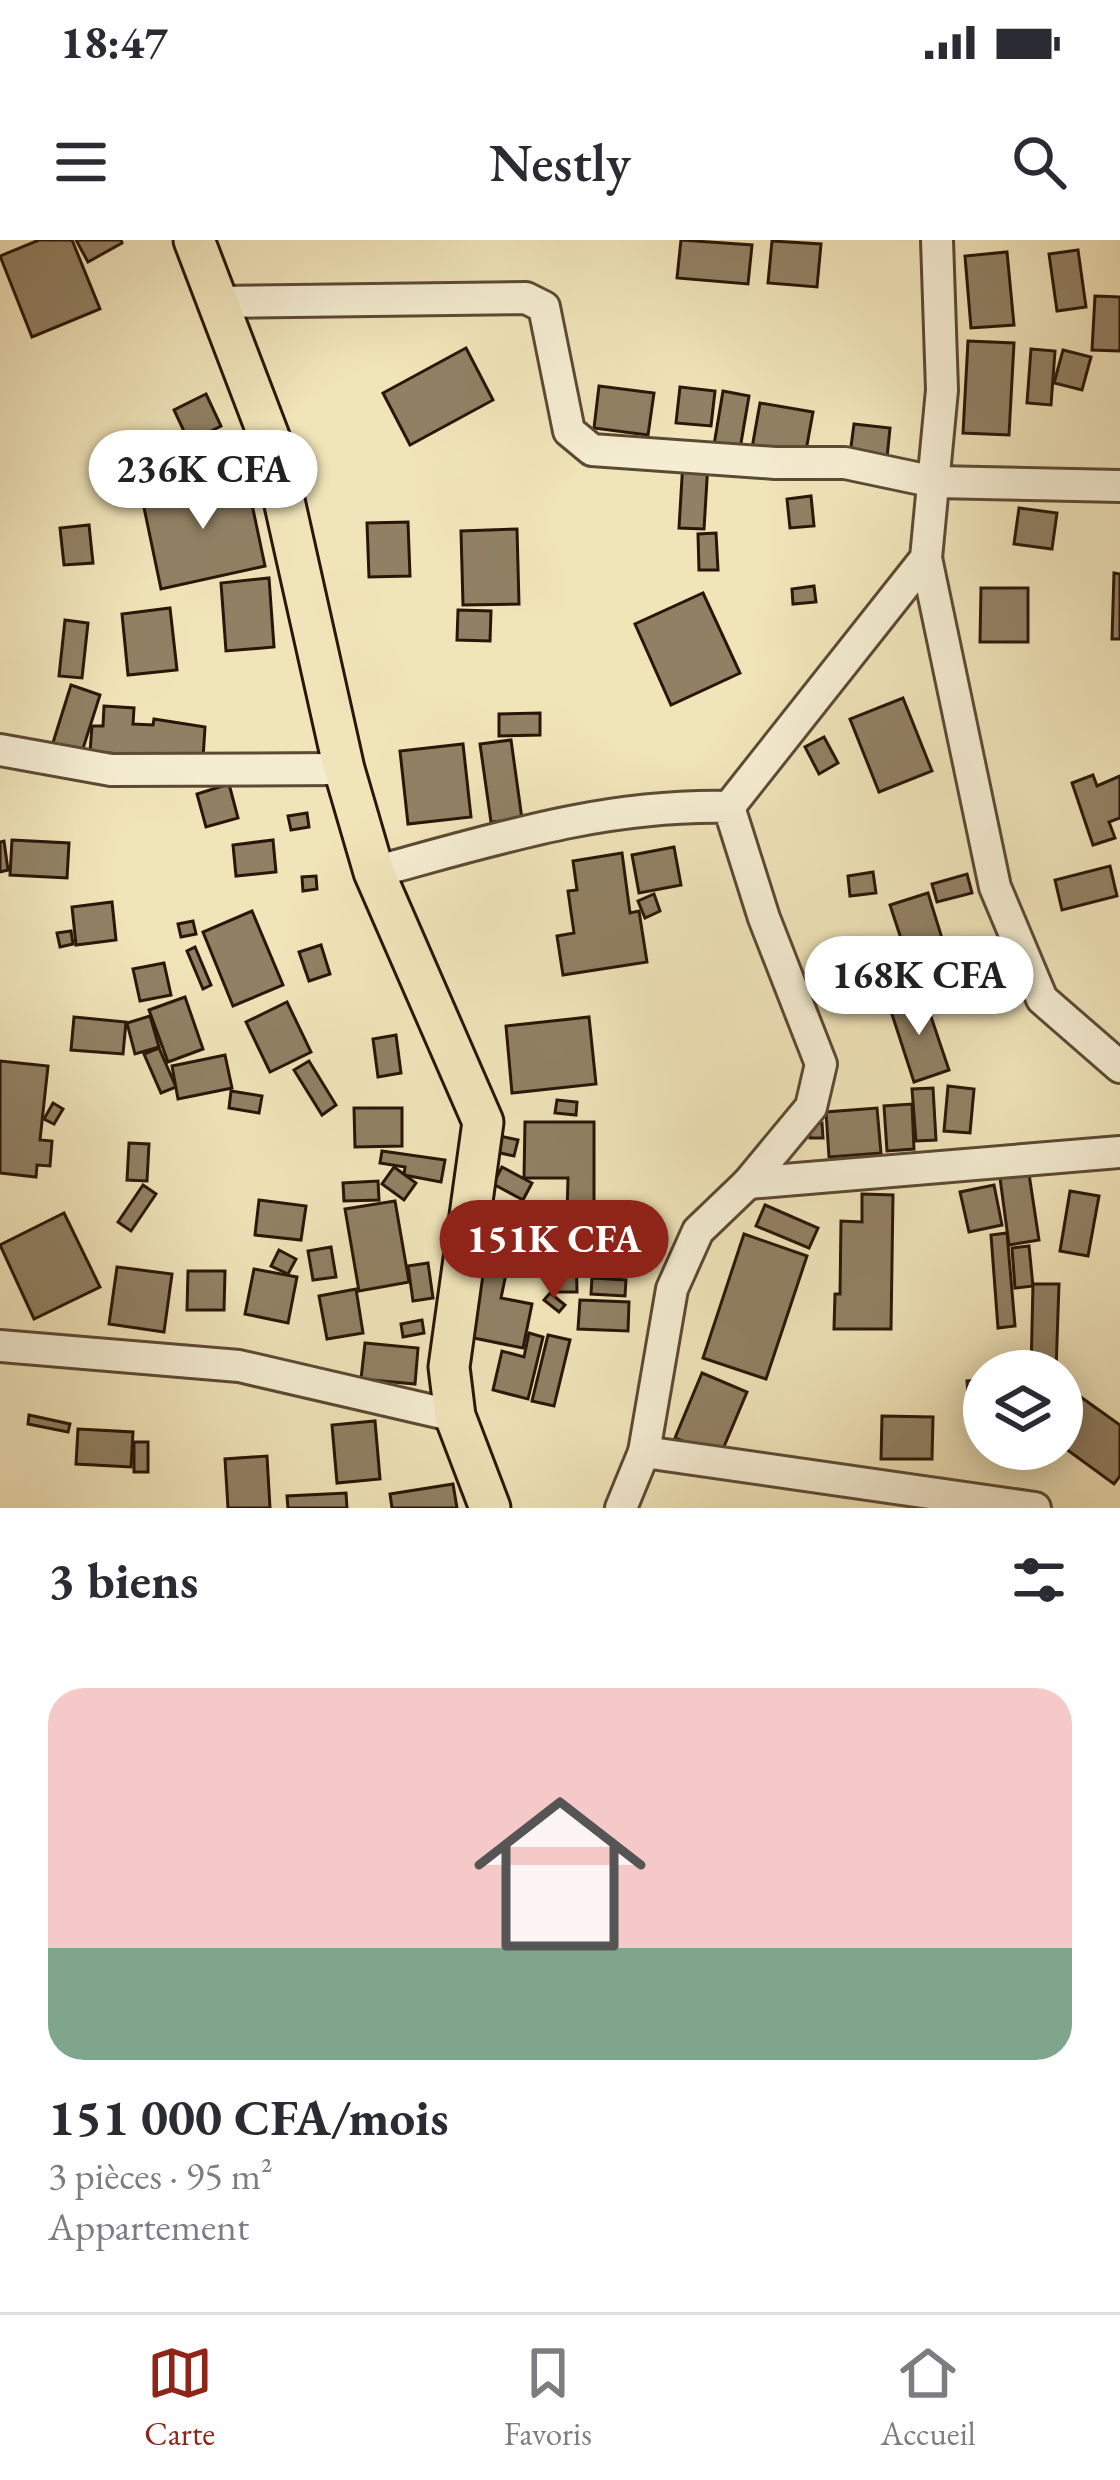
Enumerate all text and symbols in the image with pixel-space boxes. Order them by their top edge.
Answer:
text: 18:47 [60,13,168,71]
text: Nestly [489,127,631,197]
icon: menu [48,129,114,195]
icon: search [1006,129,1072,195]
pin: 236K CFA [79,430,327,532]
text: 236K CFA [116,443,290,494]
pin: 168K CFA [795,936,1043,1038]
text: 168K CFA [832,949,1006,1000]
pin: 151K CFA [430,1200,678,1302]
text: 151K CFA [467,1213,641,1264]
map controls [963,1350,1083,1470]
button: layers [963,1350,1083,1470]
text: 3 biens [48,1547,198,1613]
icon: filters [1006,1547,1072,1613]
icon: home [452,1766,668,1982]
text: 151 000 CFA/mois [48,2084,449,2150]
text: 3 pièces · 95 m² [48,2150,273,2201]
text: Appartement [48,2201,249,2252]
tab: Carte [144,2340,215,2455]
tab: Favoris [504,2340,592,2455]
tab: Accueil [880,2340,976,2455]

